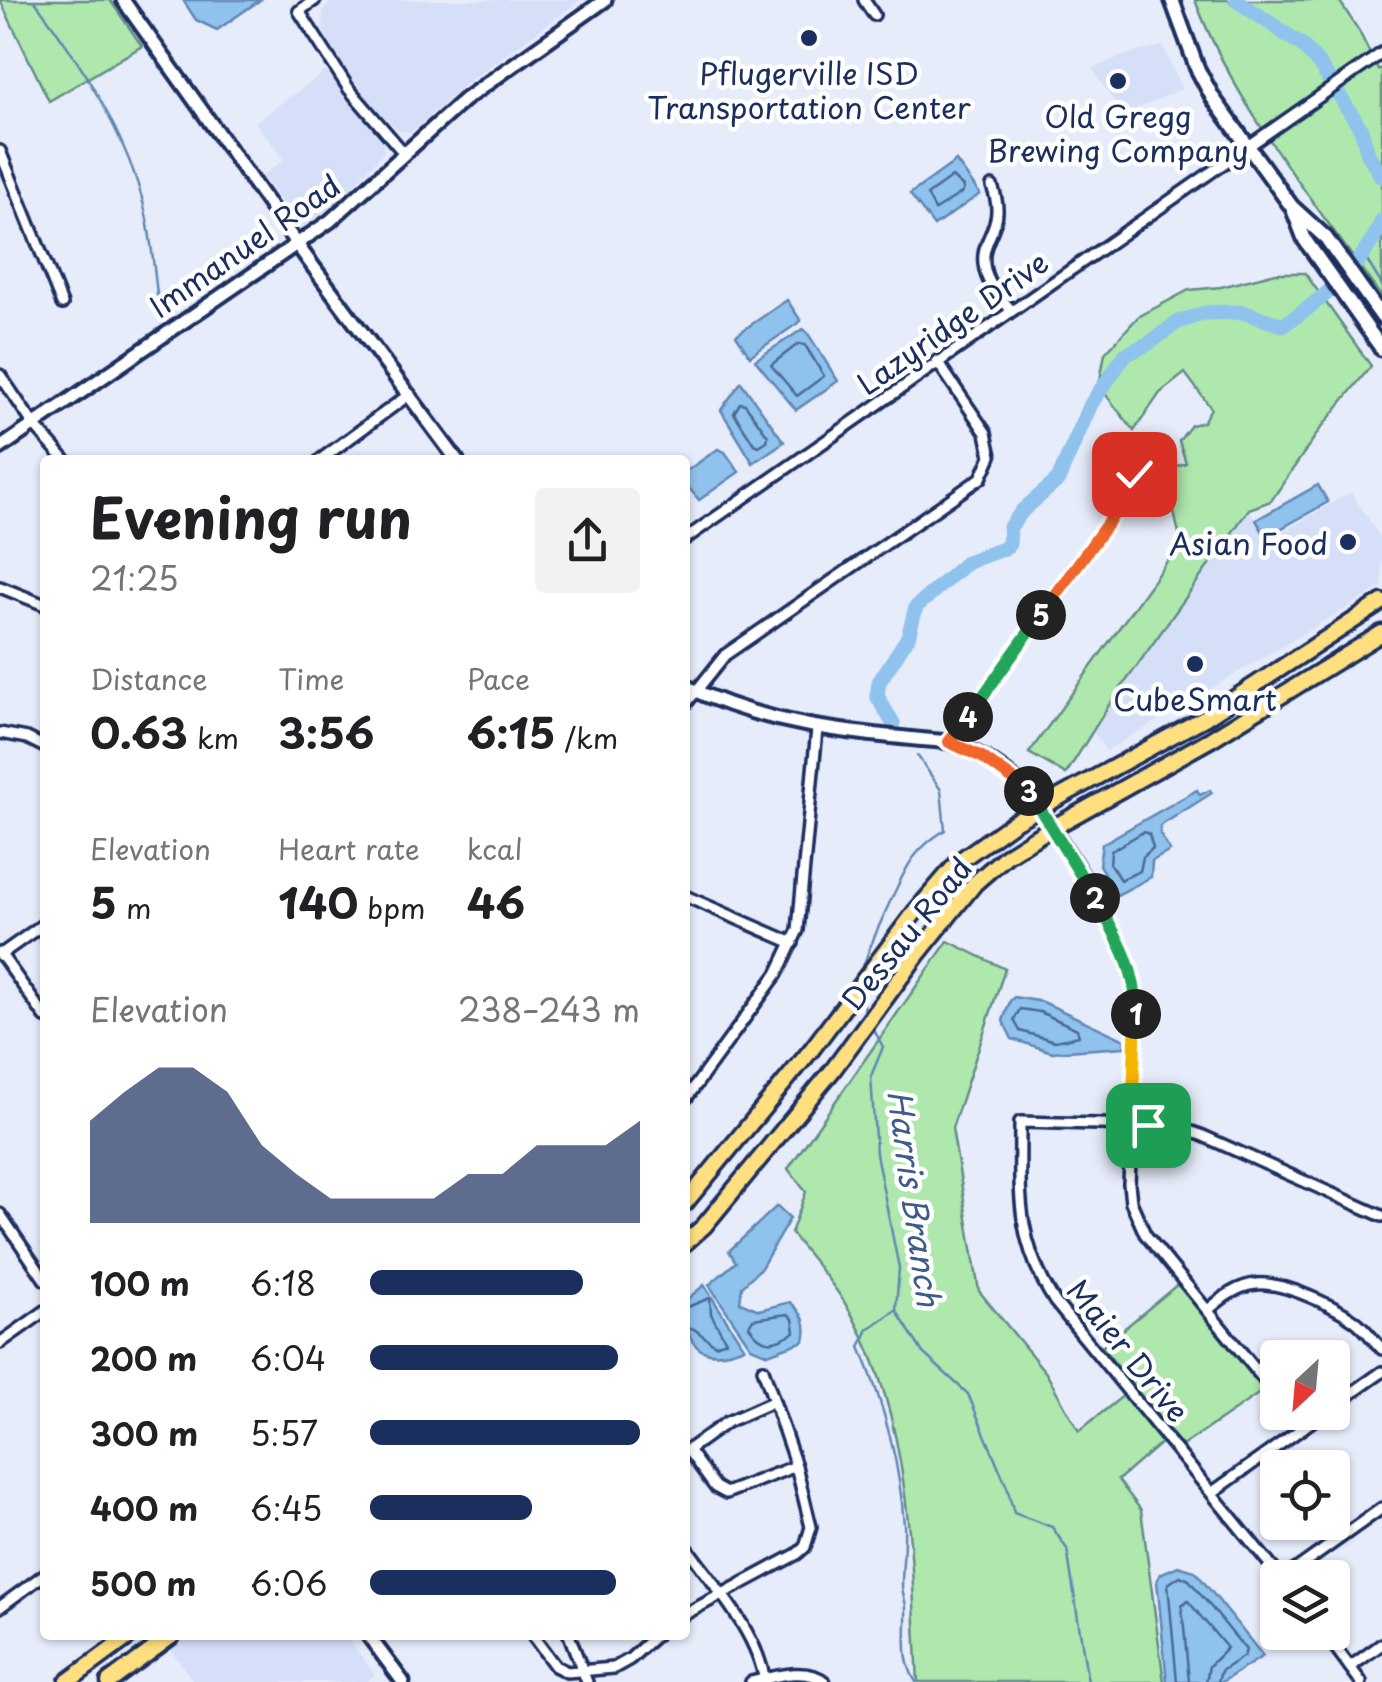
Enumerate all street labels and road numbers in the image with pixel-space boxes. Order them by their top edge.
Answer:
street label: Immanuel Road [139,162,349,328]
street label: Lazyridge Drive [847,239,1057,405]
street label: Dessau Road [830,847,982,1019]
street label: Maier Drive [1057,1269,1201,1431]

